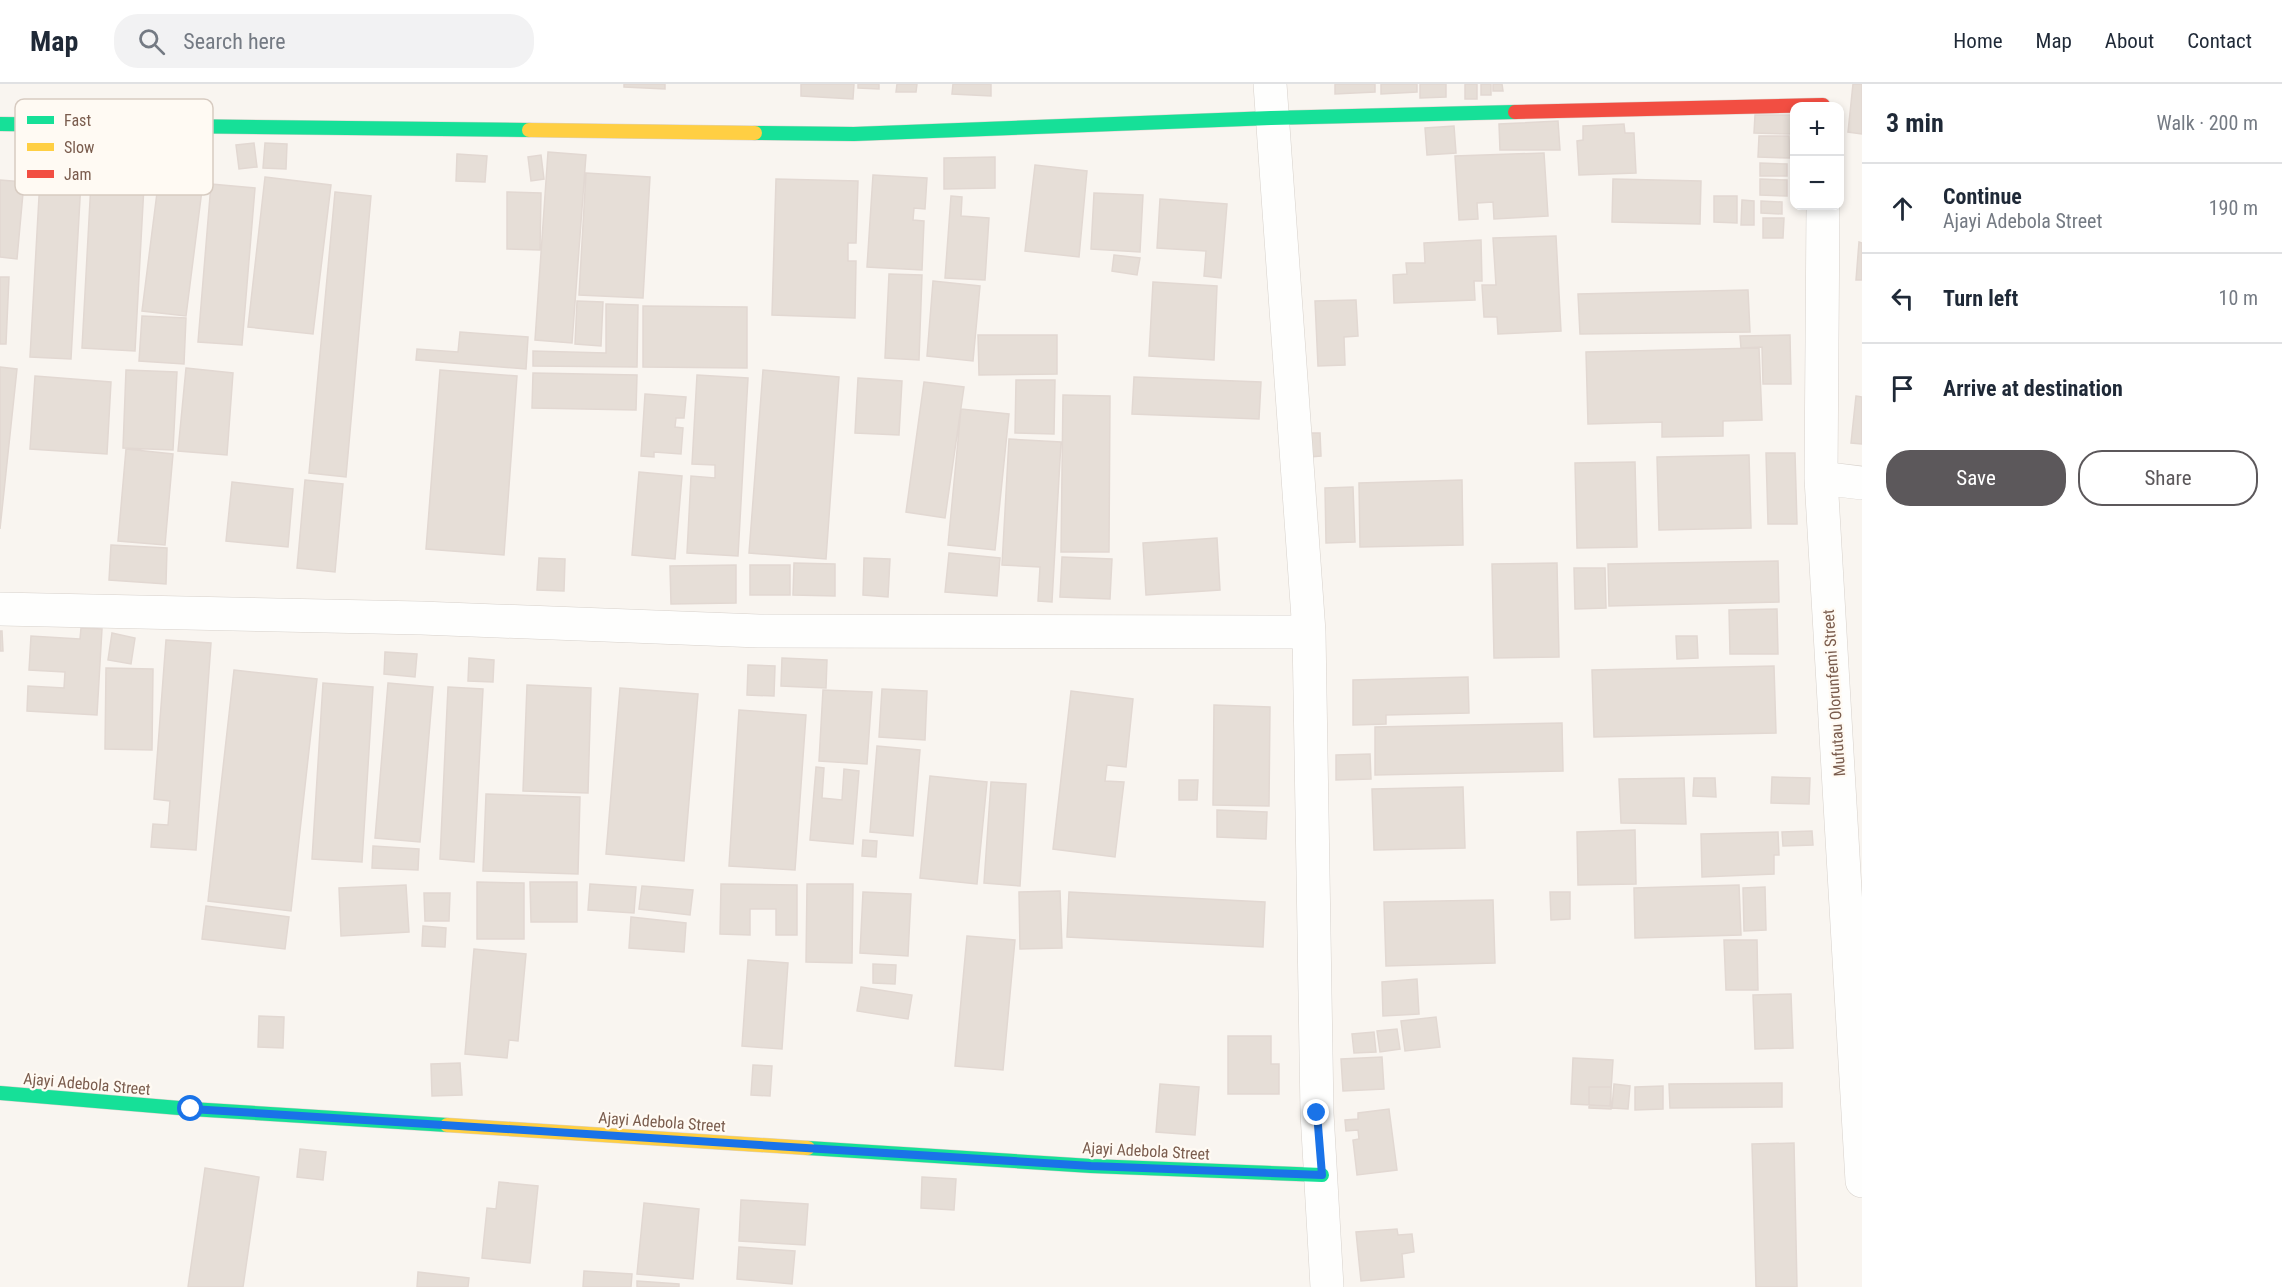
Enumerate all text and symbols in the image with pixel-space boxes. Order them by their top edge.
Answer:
search box [114,14,534,68]
text: Map [30,25,78,58]
icon: search [135,25,168,58]
text: Search here [183,29,286,54]
text: Home [1953,29,2003,53]
text: Map [2036,29,2072,53]
text: About [2105,29,2154,53]
text: Contact [2187,29,2252,53]
legend [15,99,213,195]
map controls [1790,102,1844,210]
button: + [1790,102,1844,156]
text: 3 min [1886,108,1944,138]
text: Fast [64,111,91,130]
text: Walk · 200 m [2157,111,2258,135]
text: Slow [64,138,94,157]
button: − [1790,156,1844,210]
text: Jam [64,165,91,184]
text: Continue [1943,184,2022,209]
icon: ahead [1886,192,1919,225]
text: 190 m [2209,196,2258,220]
text: Ajayi Adebola Street [1943,209,2102,233]
icon: left [1886,282,1919,315]
text: Turn left [1943,286,2018,311]
text: 10 m [2219,286,2258,310]
icon: arrive [1886,372,1919,405]
text: Arrive at destination [1943,376,2123,401]
button: Save [1886,450,2066,506]
button: Share [2078,450,2258,506]
street label: Mufutau Olorunfemi Street [1819,609,1849,777]
street label: Ajayi Adebola Street [23,1069,152,1099]
route start [177,1095,203,1121]
route end [1303,1099,1329,1125]
street label: Ajayi Adebola Street [598,1108,726,1136]
street label: Ajayi Adebola Street [1082,1138,1210,1164]

